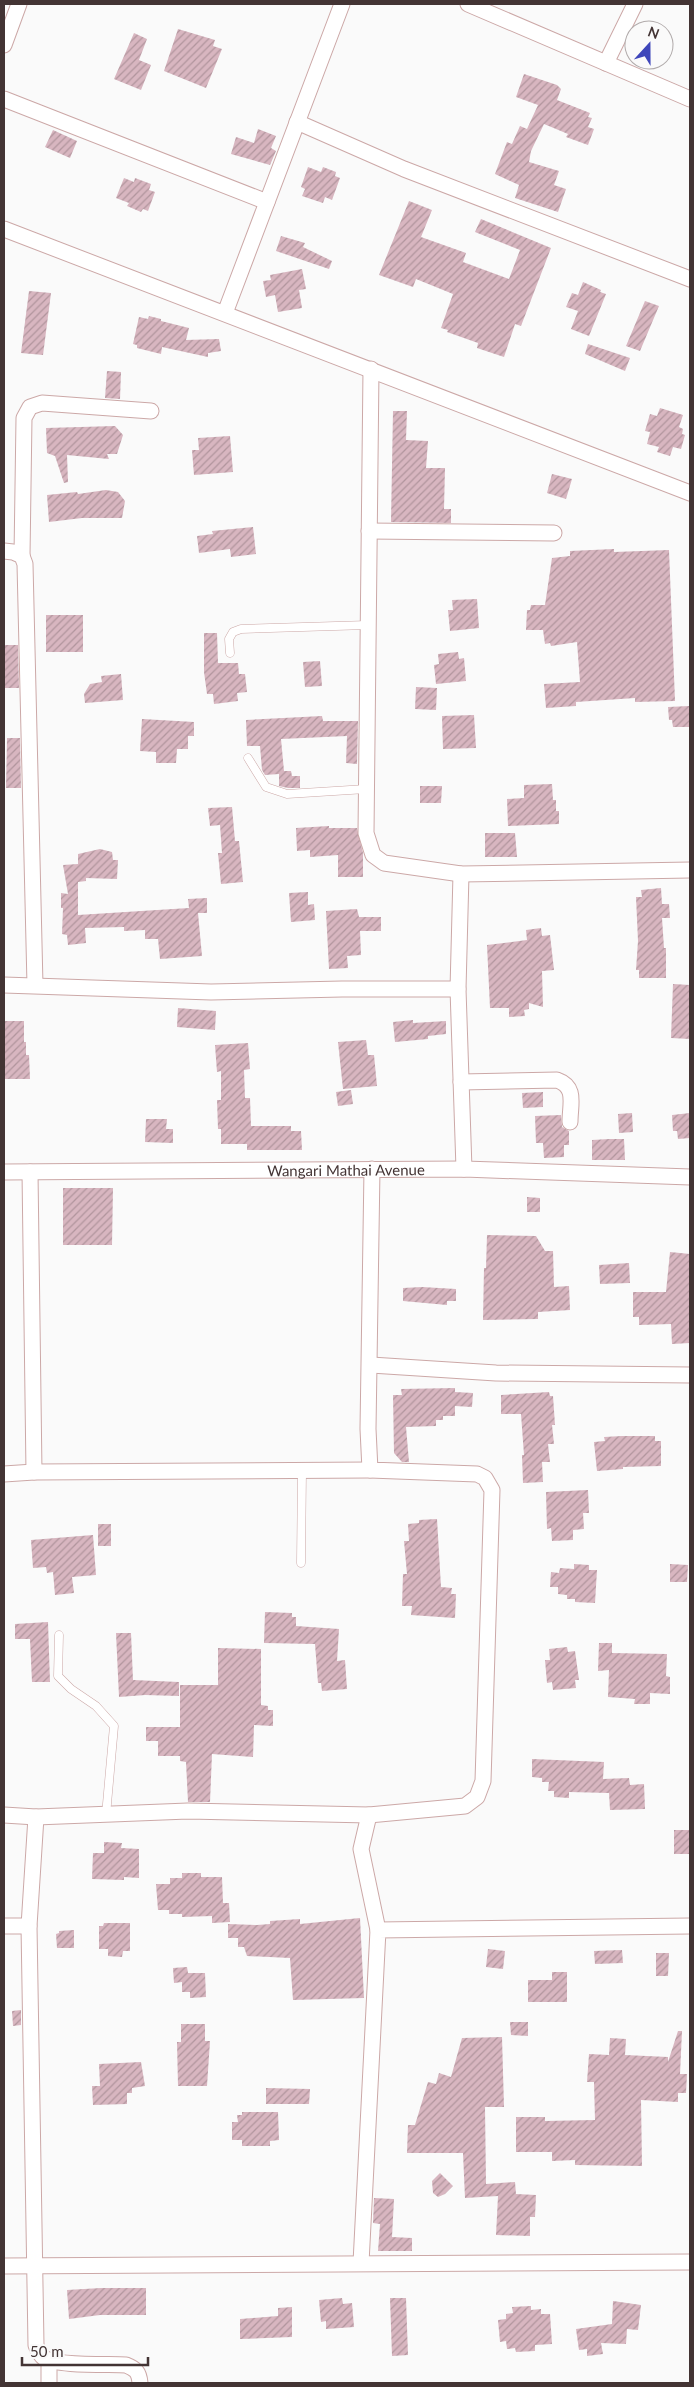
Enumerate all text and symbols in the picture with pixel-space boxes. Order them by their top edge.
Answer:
north arrow [624,20,674,70]
text: N [646,23,662,42]
street label: Wangari Mathai Avenue [267,1160,425,1179]
scale bar [22,2334,149,2366]
text: 50 m [30,2342,64,2360]

